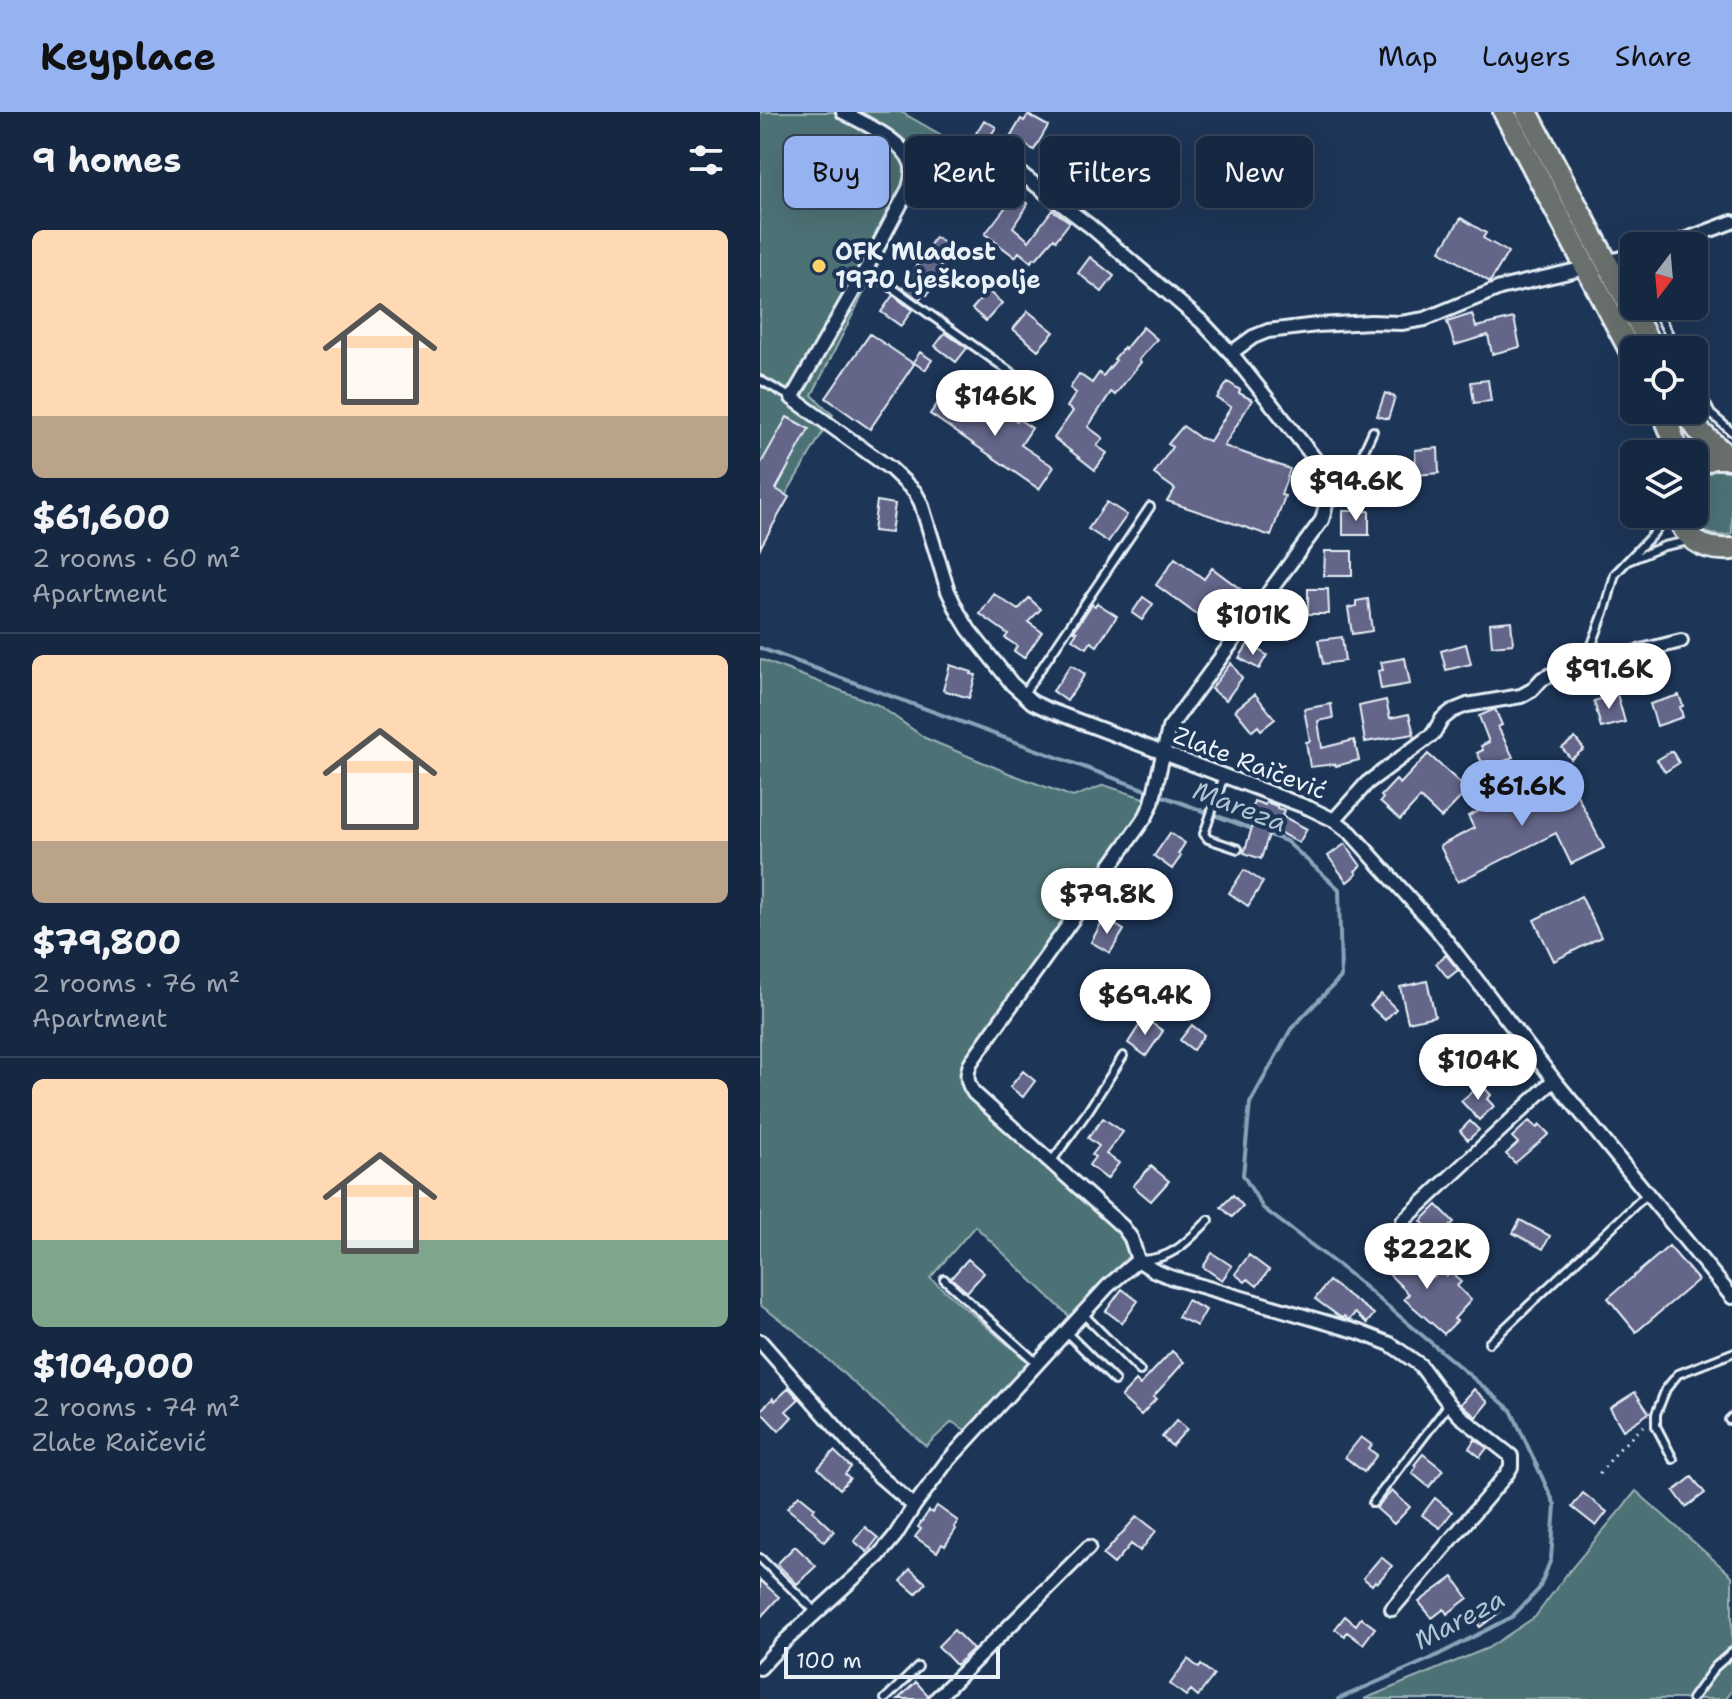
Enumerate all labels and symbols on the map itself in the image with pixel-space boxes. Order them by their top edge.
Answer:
north arrow [1620,232,1708,320]
place label: OFK Mladost 1970 Lješkopolje [835,236,1041,296]
marker: OFK Mladost 1970 Lješkopolje [810,257,828,275]
pin: $146K [939,370,1051,438]
pin: $94.6K [1291,455,1421,523]
pin: $101K [1197,589,1309,657]
pin: $91.6K [1544,643,1674,711]
street label: Zlate Raičević [1169,719,1331,807]
pin: $61.6K [1457,760,1587,828]
water label: Mareza [1188,772,1292,840]
pin: $79.8K [1042,868,1172,936]
pin: $69.4K [1080,969,1210,1037]
pin: $104K [1422,1034,1534,1102]
pin: $222K [1371,1223,1483,1291]
water label: Mareza [1408,1581,1510,1657]
scale bar [784,1643,1000,1679]

